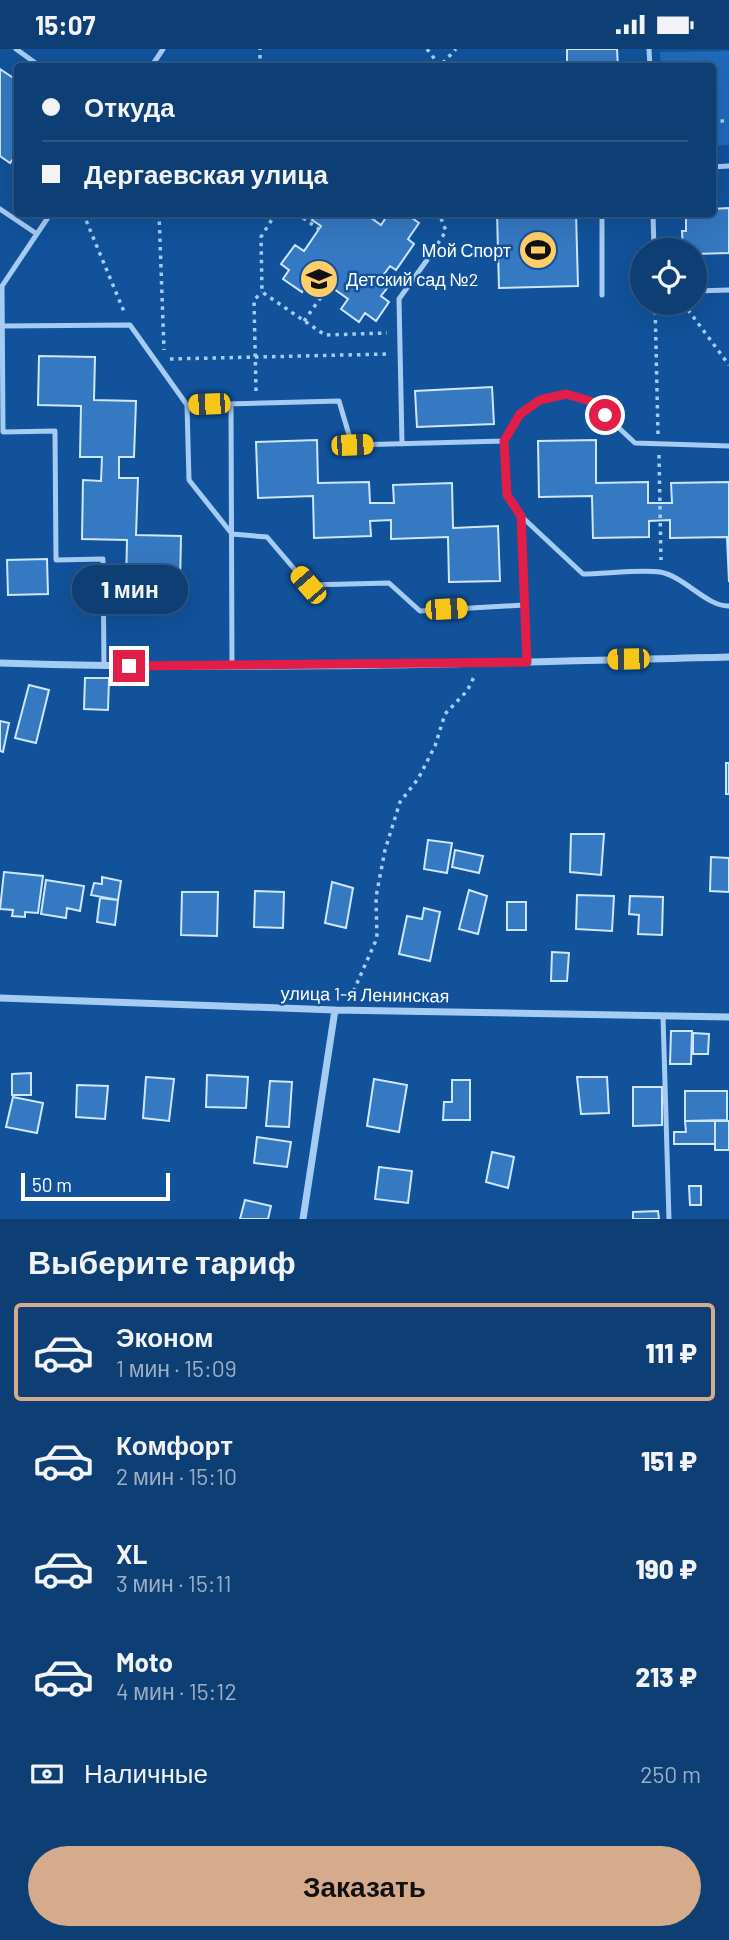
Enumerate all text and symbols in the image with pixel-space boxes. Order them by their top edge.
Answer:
text: 15:07 [35,9,95,40]
text: Откуда [84,91,175,122]
text: Дергаевская улица [84,158,328,189]
sports icon: Мой Спорт [517,229,559,271]
map controls [630,238,707,315]
button: locate [630,238,707,315]
place label: Мой Спорт [422,239,511,261]
school or university icon: Детский сад №2 [298,258,340,300]
place label: Детский сад №2 [346,268,478,290]
car [188,393,231,415]
route start [589,399,621,431]
car [331,434,374,456]
car [287,562,330,608]
callout: 1 мин [71,565,187,613]
text: 1 мин [101,575,159,603]
car [425,597,468,621]
car [607,648,650,670]
route end [113,650,145,682]
street label: улица 1-я Ленинская [281,982,449,1006]
scale bar [21,1170,170,1202]
text: 50 m [32,1173,72,1196]
text: Выберите тариф [28,1242,296,1280]
icon: car [32,1321,95,1384]
text: Эконом [116,1321,214,1352]
text: 111 ₽ [645,1337,697,1368]
text: 1 мин · 15:09 [116,1354,237,1382]
icon: car [32,1429,95,1492]
text: Комфорт [116,1429,233,1460]
text: 151 ₽ [641,1445,697,1476]
text: 2 мин · 15:10 [116,1462,237,1490]
icon: car [32,1537,95,1600]
text: XL [116,1538,147,1569]
text: 190 ₽ [636,1553,697,1584]
text: 3 мин · 15:11 [116,1569,232,1597]
icon: car [32,1645,95,1708]
text: Moto [116,1646,173,1677]
text: 213 ₽ [635,1661,697,1692]
text: 4 мин · 15:12 [116,1677,237,1705]
icon: cash [28,1755,66,1793]
text: Наличные [84,1757,208,1788]
text: 250 m [640,1760,701,1788]
button: Заказать [28,1846,701,1926]

